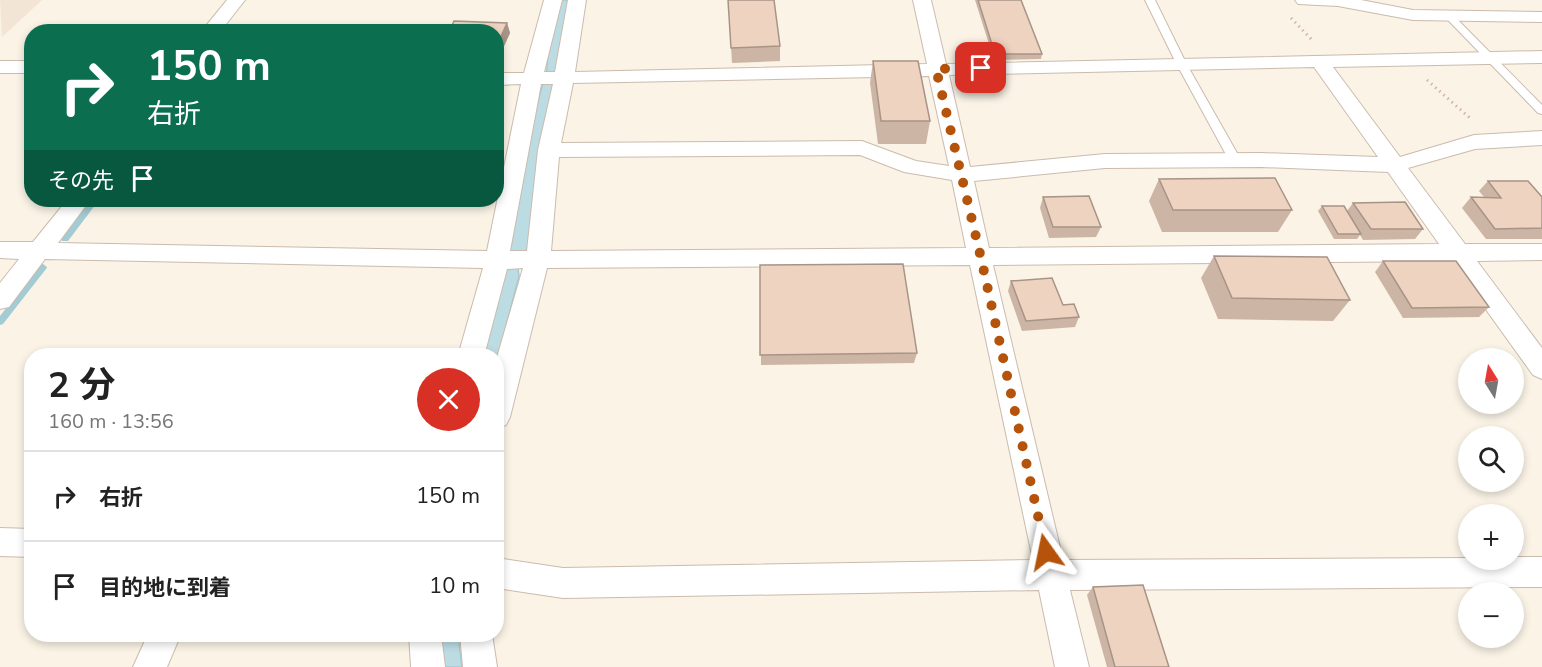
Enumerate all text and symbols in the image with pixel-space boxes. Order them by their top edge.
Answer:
text: 150 m [147,38,271,95]
pin [955,42,1006,93]
icon: right [48,48,126,126]
icon: arrive [964,51,997,84]
text: 右折 [147,96,201,133]
icon: arrive [126,162,159,195]
text: その先 [48,166,114,196]
north arrow [1458,348,1524,414]
map controls [1458,348,1524,648]
text: 2 分 [48,361,115,410]
button: close [417,368,480,431]
text: 160 m · 13:56 [48,408,174,435]
button: search [1458,426,1524,492]
icon: right [48,480,81,513]
text: 150 m [416,481,480,511]
text: 右折 [99,483,143,513]
button: + [1458,504,1524,570]
position arrow [1014,520,1078,584]
icon: arrive [48,570,81,603]
text: 10 m [429,571,480,601]
text: 目的地に到着 [99,573,231,603]
button: − [1458,582,1524,648]

